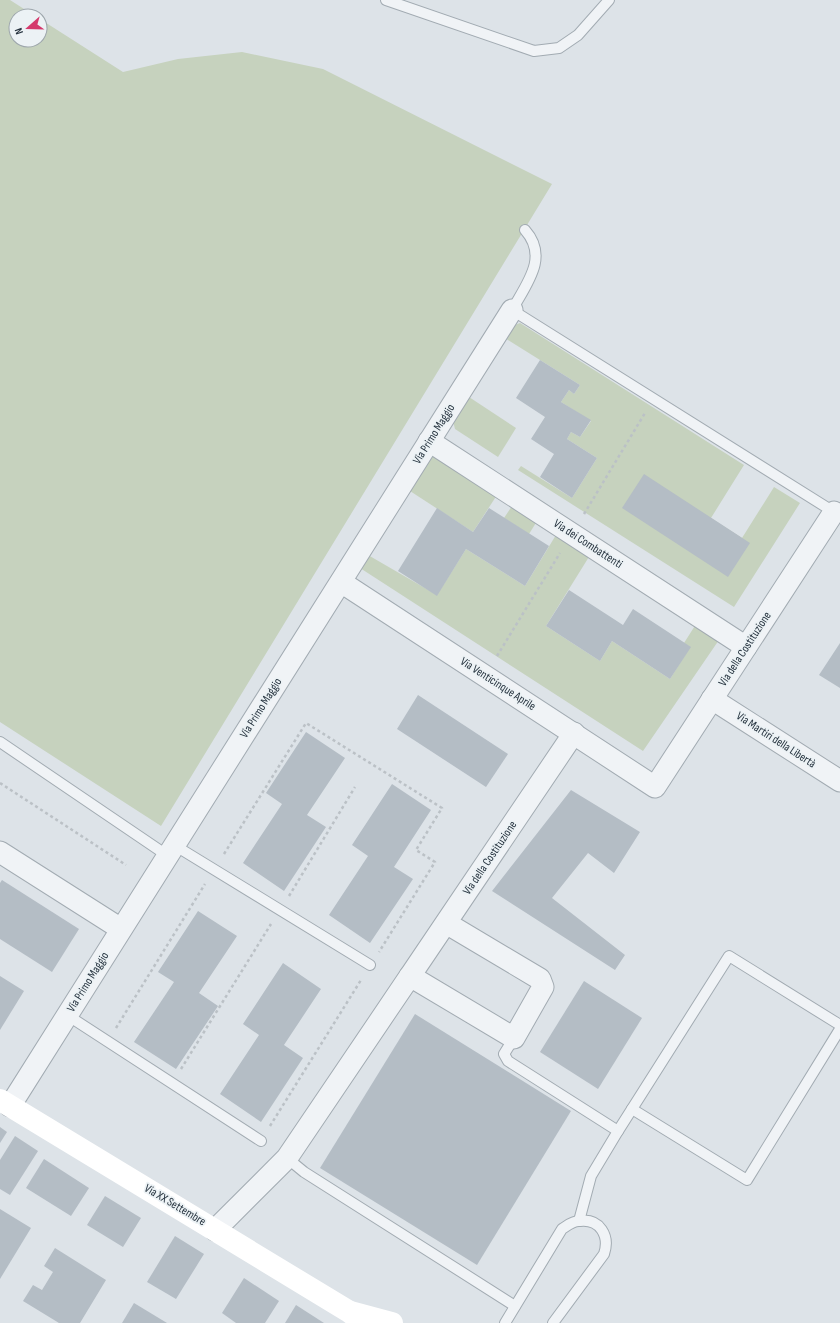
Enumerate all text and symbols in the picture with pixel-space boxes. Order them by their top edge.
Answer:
north arrow [8,8,48,48]
text: N [12,26,26,36]
street label: Via Primo Maggio [410,401,458,467]
street label: Via dei Combattenti [551,516,625,572]
street label: Via della Costituzione [715,609,775,689]
street label: Via Venticinque Aprile [457,654,539,714]
street label: Via Primo Maggio [237,675,285,741]
street label: Via Martiri della Libertà [733,709,819,772]
street label: Via della Costituzione [460,818,520,898]
street label: Via Primo Maggio [64,949,112,1015]
street label: Via XX Settembre [142,1181,209,1229]

